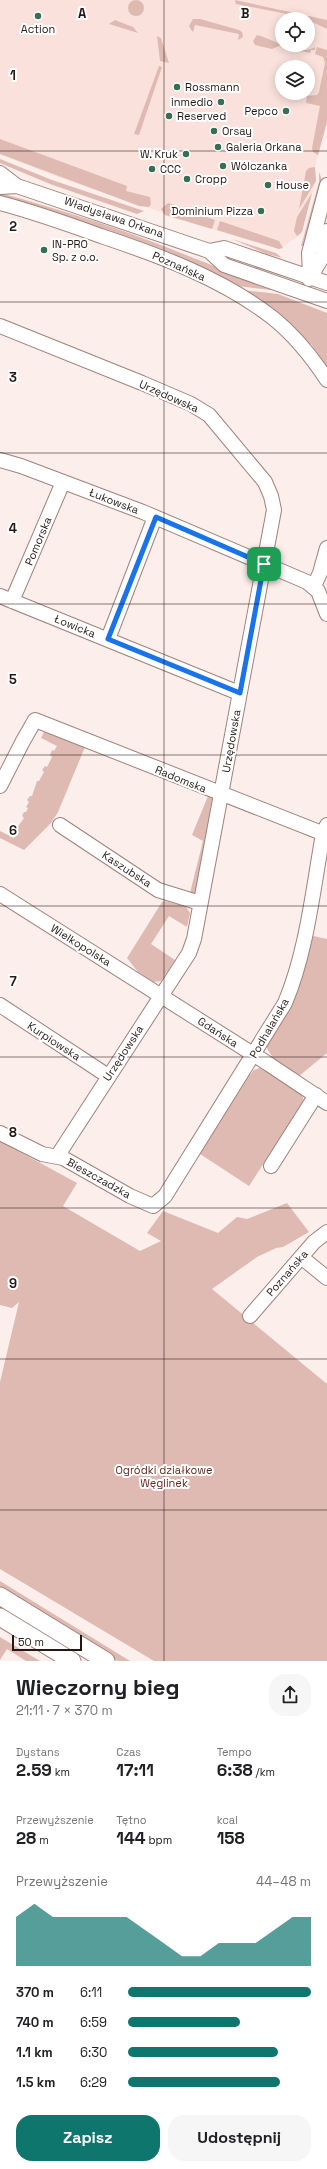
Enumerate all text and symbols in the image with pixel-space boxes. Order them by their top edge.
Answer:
text: A [78,5,87,22]
text: B [241,5,250,22]
marker: Action [33,11,43,21]
map controls [275,12,315,100]
button: locate [275,12,315,52]
place label: Action [21,22,55,36]
button: layers [275,60,315,100]
text: 1 [10,67,16,84]
place label: Rossmann [185,80,240,94]
marker: Rossmann [172,82,182,92]
place label: inmedio [171,95,213,109]
marker: inmedio [216,97,226,107]
place label: Pepco [245,104,278,118]
marker: Pepco [281,106,291,116]
place label: Reserved [177,109,226,123]
marker: Reserved [164,111,174,121]
place label: Orsay [222,124,252,138]
marker: Orsay [209,126,219,136]
place label: Galeria Orkana [226,140,302,154]
marker: Galeria Orkana [213,142,223,152]
place label: W. Kruk [140,147,178,161]
marker: W. Kruk [181,149,191,159]
place label: Wólczanka [231,159,288,173]
marker: Wólczanka [218,161,228,171]
place label: CCC [160,162,181,176]
marker: CCC [147,164,157,174]
place label: Cropp [195,172,227,186]
marker: Cropp [182,174,192,184]
place label: House [276,178,309,192]
marker: House [263,180,273,190]
street label: Władysława Orkana [62,193,166,241]
place label: Dominium Pizza [171,204,254,218]
marker: Dominium Pizza [256,206,266,216]
text: 2 [9,218,17,235]
place label: IN-PRO Sp. z o.o. [52,237,99,264]
marker: IN-PRO Sp. z o.o. [39,245,49,255]
street label: Poznańska [150,248,208,284]
text: 3 [9,369,17,386]
street label: Urzędowska [137,377,202,416]
street label: Łukowska [87,485,142,517]
street label: Pomorska [22,514,55,567]
text: 4 [9,520,17,537]
pin [247,547,281,581]
icon: arrive [253,553,275,575]
street label: Łowicka [52,611,98,641]
text: 5 [9,671,17,688]
street label: Urzędowska [219,708,244,774]
street label: Radomska [153,762,209,796]
text: 6 [9,822,17,839]
street label: Kaszubska [100,848,155,891]
street label: Wielkopolska [48,921,114,969]
text: 7 [9,973,17,990]
street label: Podhalańska [246,995,292,1061]
street label: Gdańska [195,1014,241,1051]
street label: Kurpiowska [25,1019,84,1064]
street label: Urzędowska [100,1022,147,1084]
text: 8 [9,1124,17,1141]
street label: Bieszczadzka [65,1155,134,1202]
street label: Poznańska [263,1247,311,1299]
text: 9 [9,1275,17,1292]
park label: Ogródki działkowe Węglinek [115,1463,213,1490]
scale bar [12,1633,82,1652]
text: 50 m [18,1635,44,1649]
text: Wieczorny bieg [16,1673,180,1701]
button: share [269,1674,311,1716]
text: 21:11 · 7 × 370 m [16,1702,113,1719]
text: Dystans [16,1745,60,1759]
text: Czas [116,1745,141,1759]
text: Tempo [217,1745,252,1759]
text: 2.59 [16,1759,52,1781]
text: 17:11 [116,1759,154,1781]
text: 6:38 [217,1759,253,1781]
text: km [52,1765,70,1779]
text: /km [253,1765,275,1779]
text: Przewyższenie [16,1813,94,1827]
text: Tętno [116,1813,147,1827]
text: kcal [217,1813,238,1827]
text: 28 [16,1827,36,1849]
text: 144 [116,1827,146,1849]
text: 158 [217,1827,245,1849]
text: m [36,1833,49,1847]
text: bpm [146,1833,172,1847]
text: Przewyższenie [16,1873,108,1890]
text: 44–48 m [256,1873,311,1890]
text: 370 m [16,1984,54,2001]
text: 6:11 [80,1984,102,2001]
text: 740 m [16,2014,54,2031]
text: 6:59 [80,2014,107,2031]
text: 1.1 km [16,2044,53,2061]
text: 6:30 [80,2044,107,2061]
text: 1.5 km [16,2074,55,2091]
text: 6:29 [80,2074,107,2091]
button: Zapisz [16,2115,160,2161]
button: Udostępnij [168,2115,311,2161]

